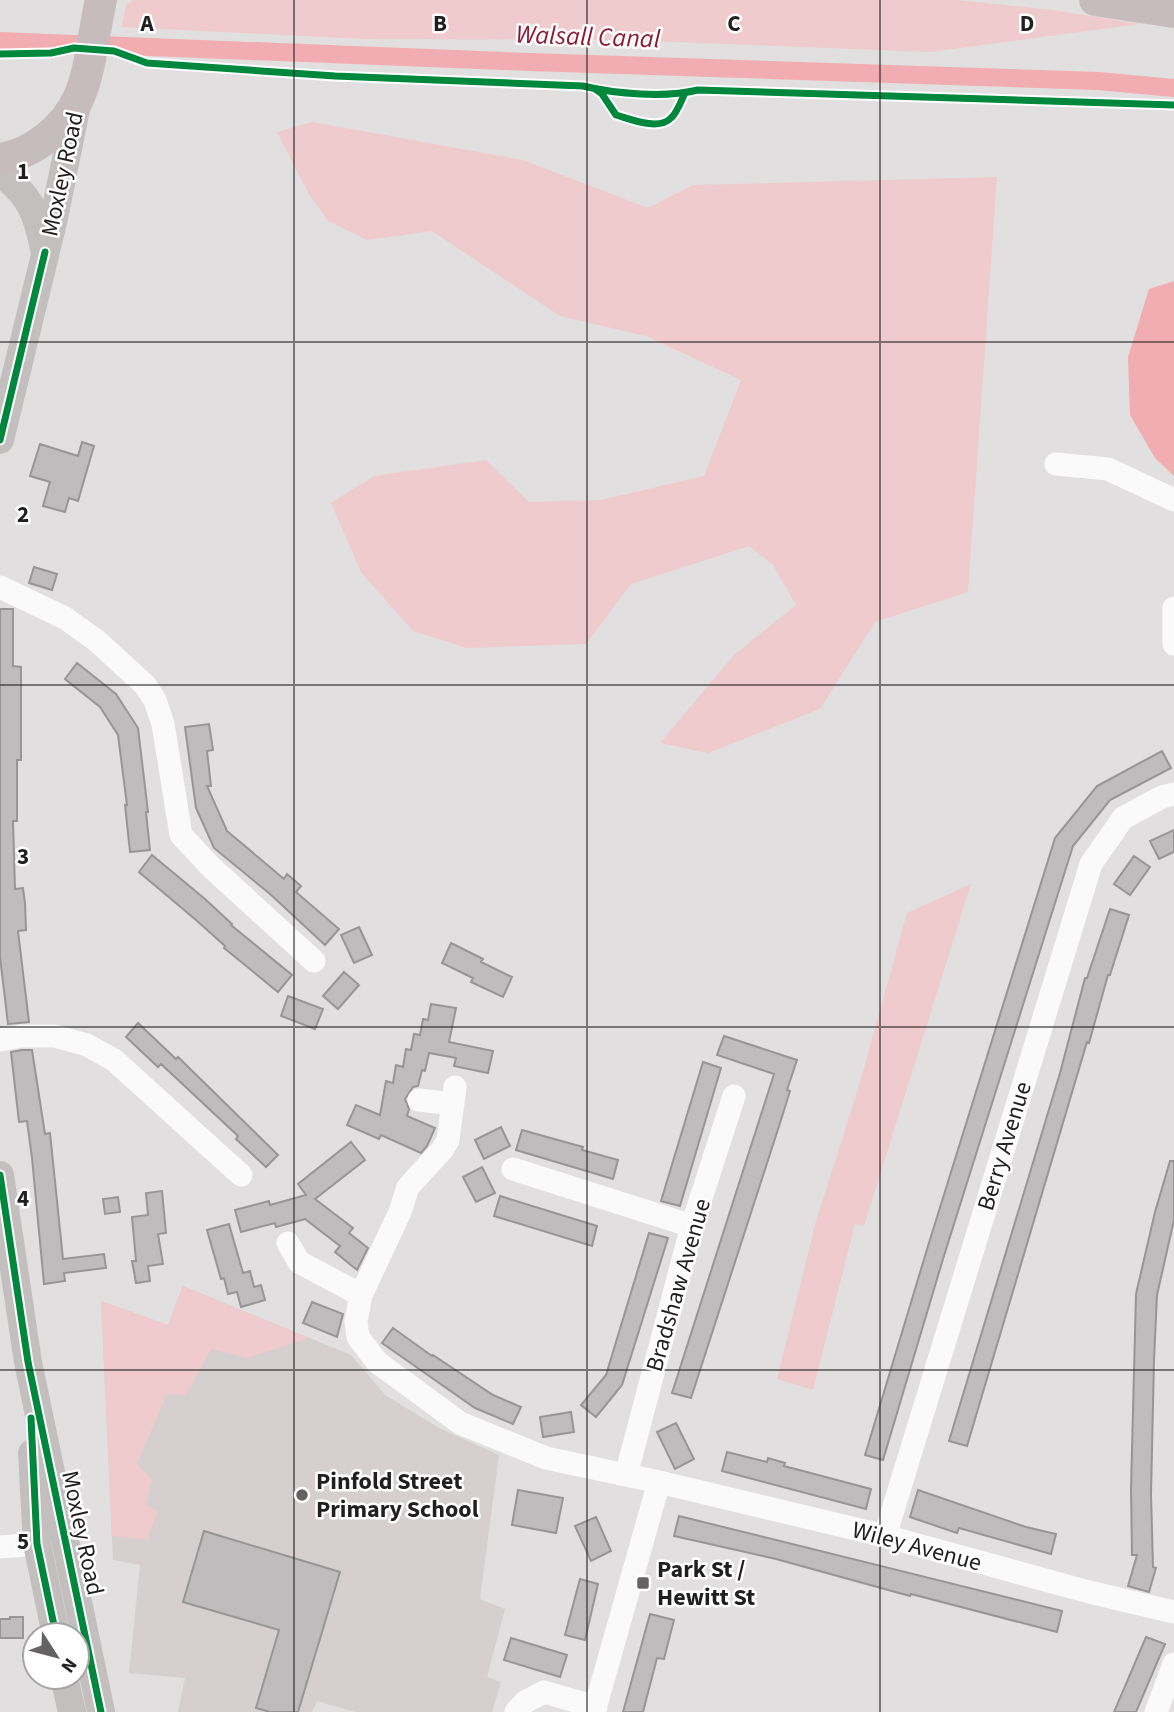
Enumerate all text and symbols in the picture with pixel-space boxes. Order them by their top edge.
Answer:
text: A [139,7,154,40]
text: B [433,7,447,40]
text: C [727,7,741,40]
text: D [1020,7,1034,40]
water label: Walsall Canal [515,15,661,58]
street label: Moxley Road [32,109,93,240]
text: 1 [17,155,29,188]
text: 2 [17,498,29,531]
text: 3 [17,840,29,873]
street label: Berry Avenue [968,1077,1041,1215]
text: 4 [17,1182,29,1215]
street label: Bradshaw Avenue [637,1195,720,1376]
place label: Pinfold Street Primary School [316,1464,479,1527]
street label: Moxley Road [52,1468,113,1599]
marker: Pinfold Street Primary School [294,1487,310,1503]
street label: Wiley Avenue [848,1512,986,1581]
text: 5 [17,1525,29,1558]
place label: Park St / Hewitt St [657,1552,755,1615]
marker: Park St / Hewitt St [635,1575,651,1591]
north arrow [21,1621,91,1691]
text: N [54,1652,83,1678]

